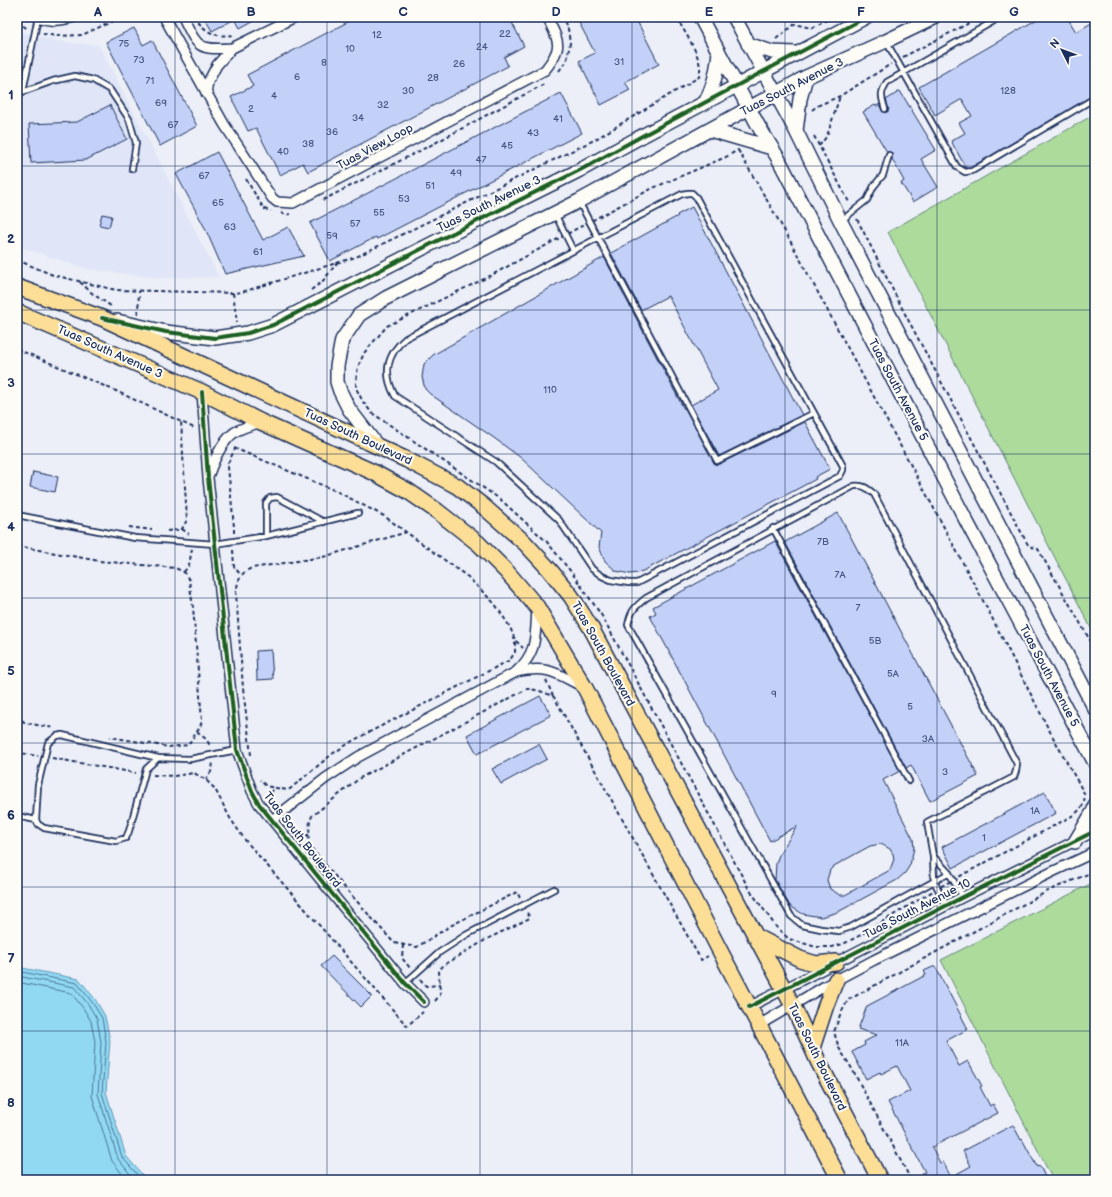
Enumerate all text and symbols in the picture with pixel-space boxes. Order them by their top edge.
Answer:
text: A [93,4,102,20]
text: B [246,4,256,20]
text: C [398,4,408,20]
text: D [551,4,561,20]
text: E [705,4,714,20]
text: F [857,4,865,20]
text: G [1009,4,1019,20]
house number: 22 [499,28,511,40]
house number: 12 [372,29,382,41]
north arrow [1042,30,1082,70]
text: N [1047,36,1063,51]
house number: 75 [119,38,130,50]
house number: 24 [476,41,488,53]
house number: 10 [345,43,355,55]
house number: 73 [133,54,145,66]
street label: Tuas South Avenue 3 [738,54,846,120]
house number: 31 [614,56,624,68]
house number: 8 [321,57,327,69]
house number: 26 [453,58,465,70]
house number: 6 [294,71,300,83]
house number: 28 [427,72,439,84]
house number: 71 [146,75,155,87]
house number: 30 [402,85,414,97]
house number: 128 [1000,85,1016,97]
text: 1 [8,87,14,103]
house number: 4 [271,90,277,102]
house number: 69 [155,97,167,109]
house number: 32 [377,99,389,111]
house number: 2 [248,103,254,115]
house number: 34 [352,112,364,124]
house number: 41 [553,113,563,125]
house number: 67 [167,119,179,131]
street label: Tuas View Loop [334,121,416,173]
house number: 36 [326,126,338,138]
house number: 43 [527,127,539,139]
house number: 38 [302,138,314,150]
house number: 45 [501,140,513,152]
house number: 40 [277,146,289,158]
house number: 47 [475,154,487,166]
house number: 49 [450,167,462,179]
house number: 67 [198,170,210,182]
street label: Tuas South Avenue 3 [435,172,543,236]
house number: 51 [425,180,435,192]
house number: 53 [398,193,410,205]
house number: 65 [212,197,224,209]
house number: 55 [373,207,385,219]
house number: 57 [350,218,360,230]
house number: 63 [224,221,236,233]
house number: 59 [326,230,338,242]
text: 2 [7,231,15,247]
house number: 61 [253,246,263,258]
street label: Tuas South Avenue 3 [55,322,165,382]
street label: Tuas South Avenue 5 [865,336,931,444]
text: 3 [7,375,15,391]
house number: 110 [543,384,557,396]
street label: Tuas South Boulevard [302,405,415,469]
text: 4 [7,519,15,535]
house number: 7B [817,536,829,548]
house number: 7A [834,569,846,581]
street label: Tuas South Boulevard [568,599,638,709]
house number: 7 [856,602,861,614]
street label: Tuas South Avenue 5 [1016,622,1082,730]
house number: 5B [869,635,881,647]
text: 5 [7,663,15,679]
house number: 5A [887,668,900,680]
house number: 9 [771,688,777,700]
house number: 5 [907,701,913,713]
house number: 3A [922,733,935,745]
house number: 3 [942,766,948,778]
street label: Tuas South Boulevard [260,789,344,891]
house number: 1A [1030,805,1041,817]
text: 6 [7,807,15,823]
house number: 1 [982,832,986,844]
street label: Tuas South Avenue 10 [861,875,973,943]
text: 7 [7,951,15,967]
street label: Tuas South Boulevard [784,1001,850,1113]
house number: 11A [895,1037,910,1049]
text: 8 [7,1095,15,1111]

